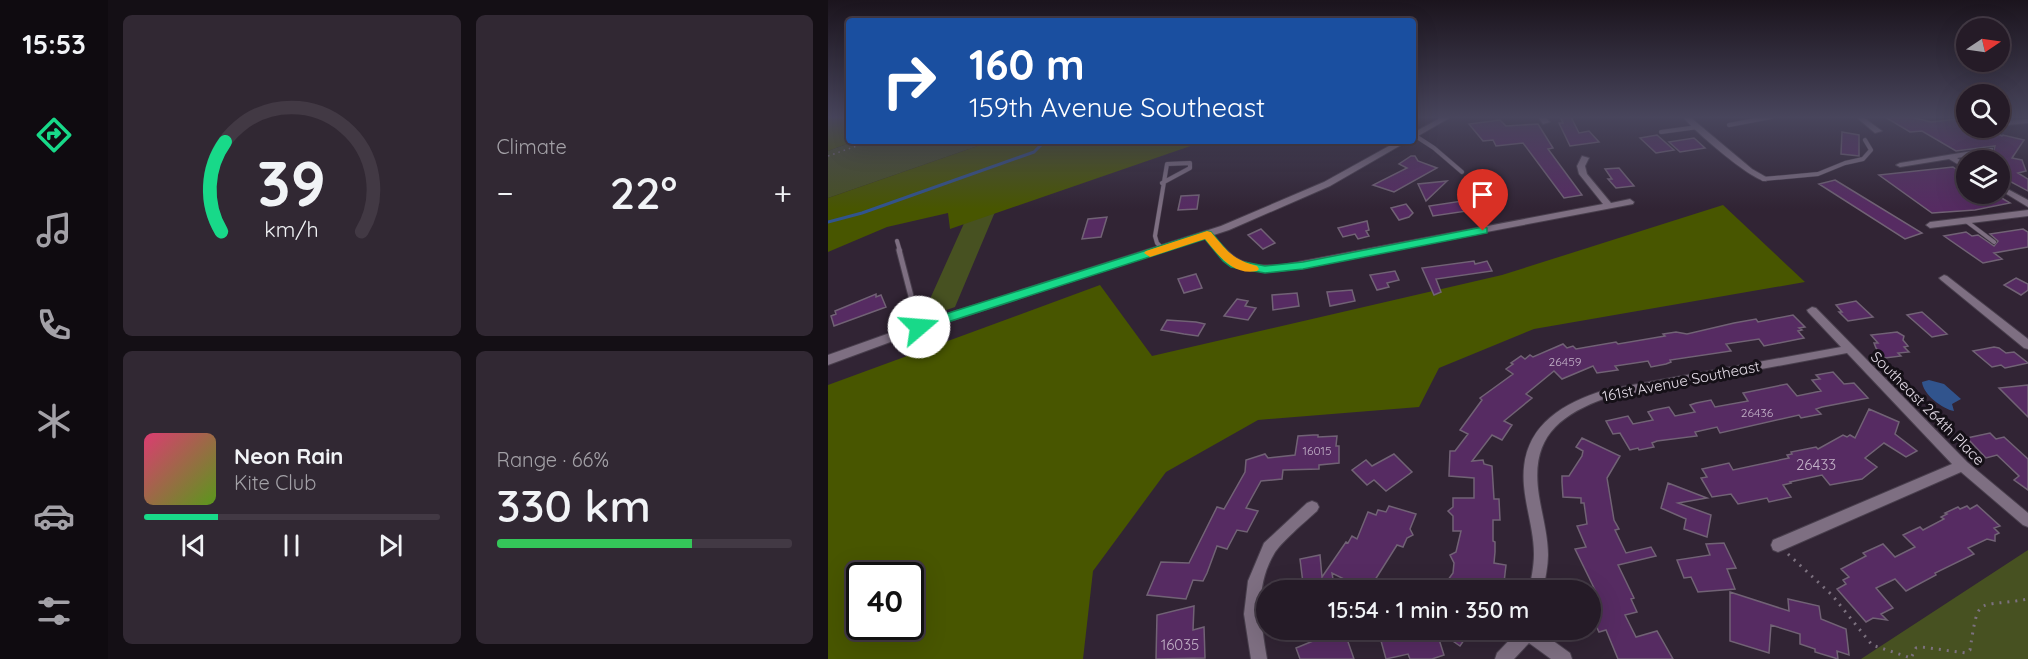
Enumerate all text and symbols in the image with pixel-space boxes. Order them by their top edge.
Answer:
north arrow [1956,18,2010,72]
map controls [1956,18,2010,204]
text: 15:53 [22,27,86,61]
text: 160 m [969,38,1085,91]
icon: right [870,42,948,120]
button: search [1956,84,2010,138]
text: 159th Avenue Southeast [969,90,1265,124]
icon: directions [33,114,75,156]
text: Climate [497,134,567,159]
text: 39 [257,144,326,222]
button: layers [1956,150,2010,204]
text: 22° [610,164,677,220]
pin [1457,169,1508,231]
text: − [497,172,514,213]
text: + [773,172,792,213]
icon: arrive [1466,178,1499,211]
icon: music [33,209,75,251]
text: km/h [265,217,319,243]
position arrow [887,295,951,359]
icon: phone [33,304,75,346]
street label: Southeast 264th Place [1867,347,1989,469]
house number: 26459 [1549,354,1582,369]
street label: 161st Avenue Southeast [1601,356,1761,406]
icon: climate [33,400,75,442]
house number: 26436 [1741,405,1774,420]
text: Neon Rain [234,442,343,470]
house number: 16015 [1302,443,1332,458]
text: Range · 66% [497,447,609,472]
house number: 26433 [1796,455,1836,474]
text: Kite Club [234,470,316,495]
text: 330 km [497,477,651,533]
icon: car [33,495,75,537]
icon: previous [177,529,210,562]
icon: pause [275,529,308,562]
icon: next [374,529,407,562]
speed limit sign: 40 [846,562,924,640]
icon: filters [33,590,75,632]
text: 15:54 · 1 min · 350 m [1328,596,1529,624]
house number: 16035 [1161,635,1199,654]

